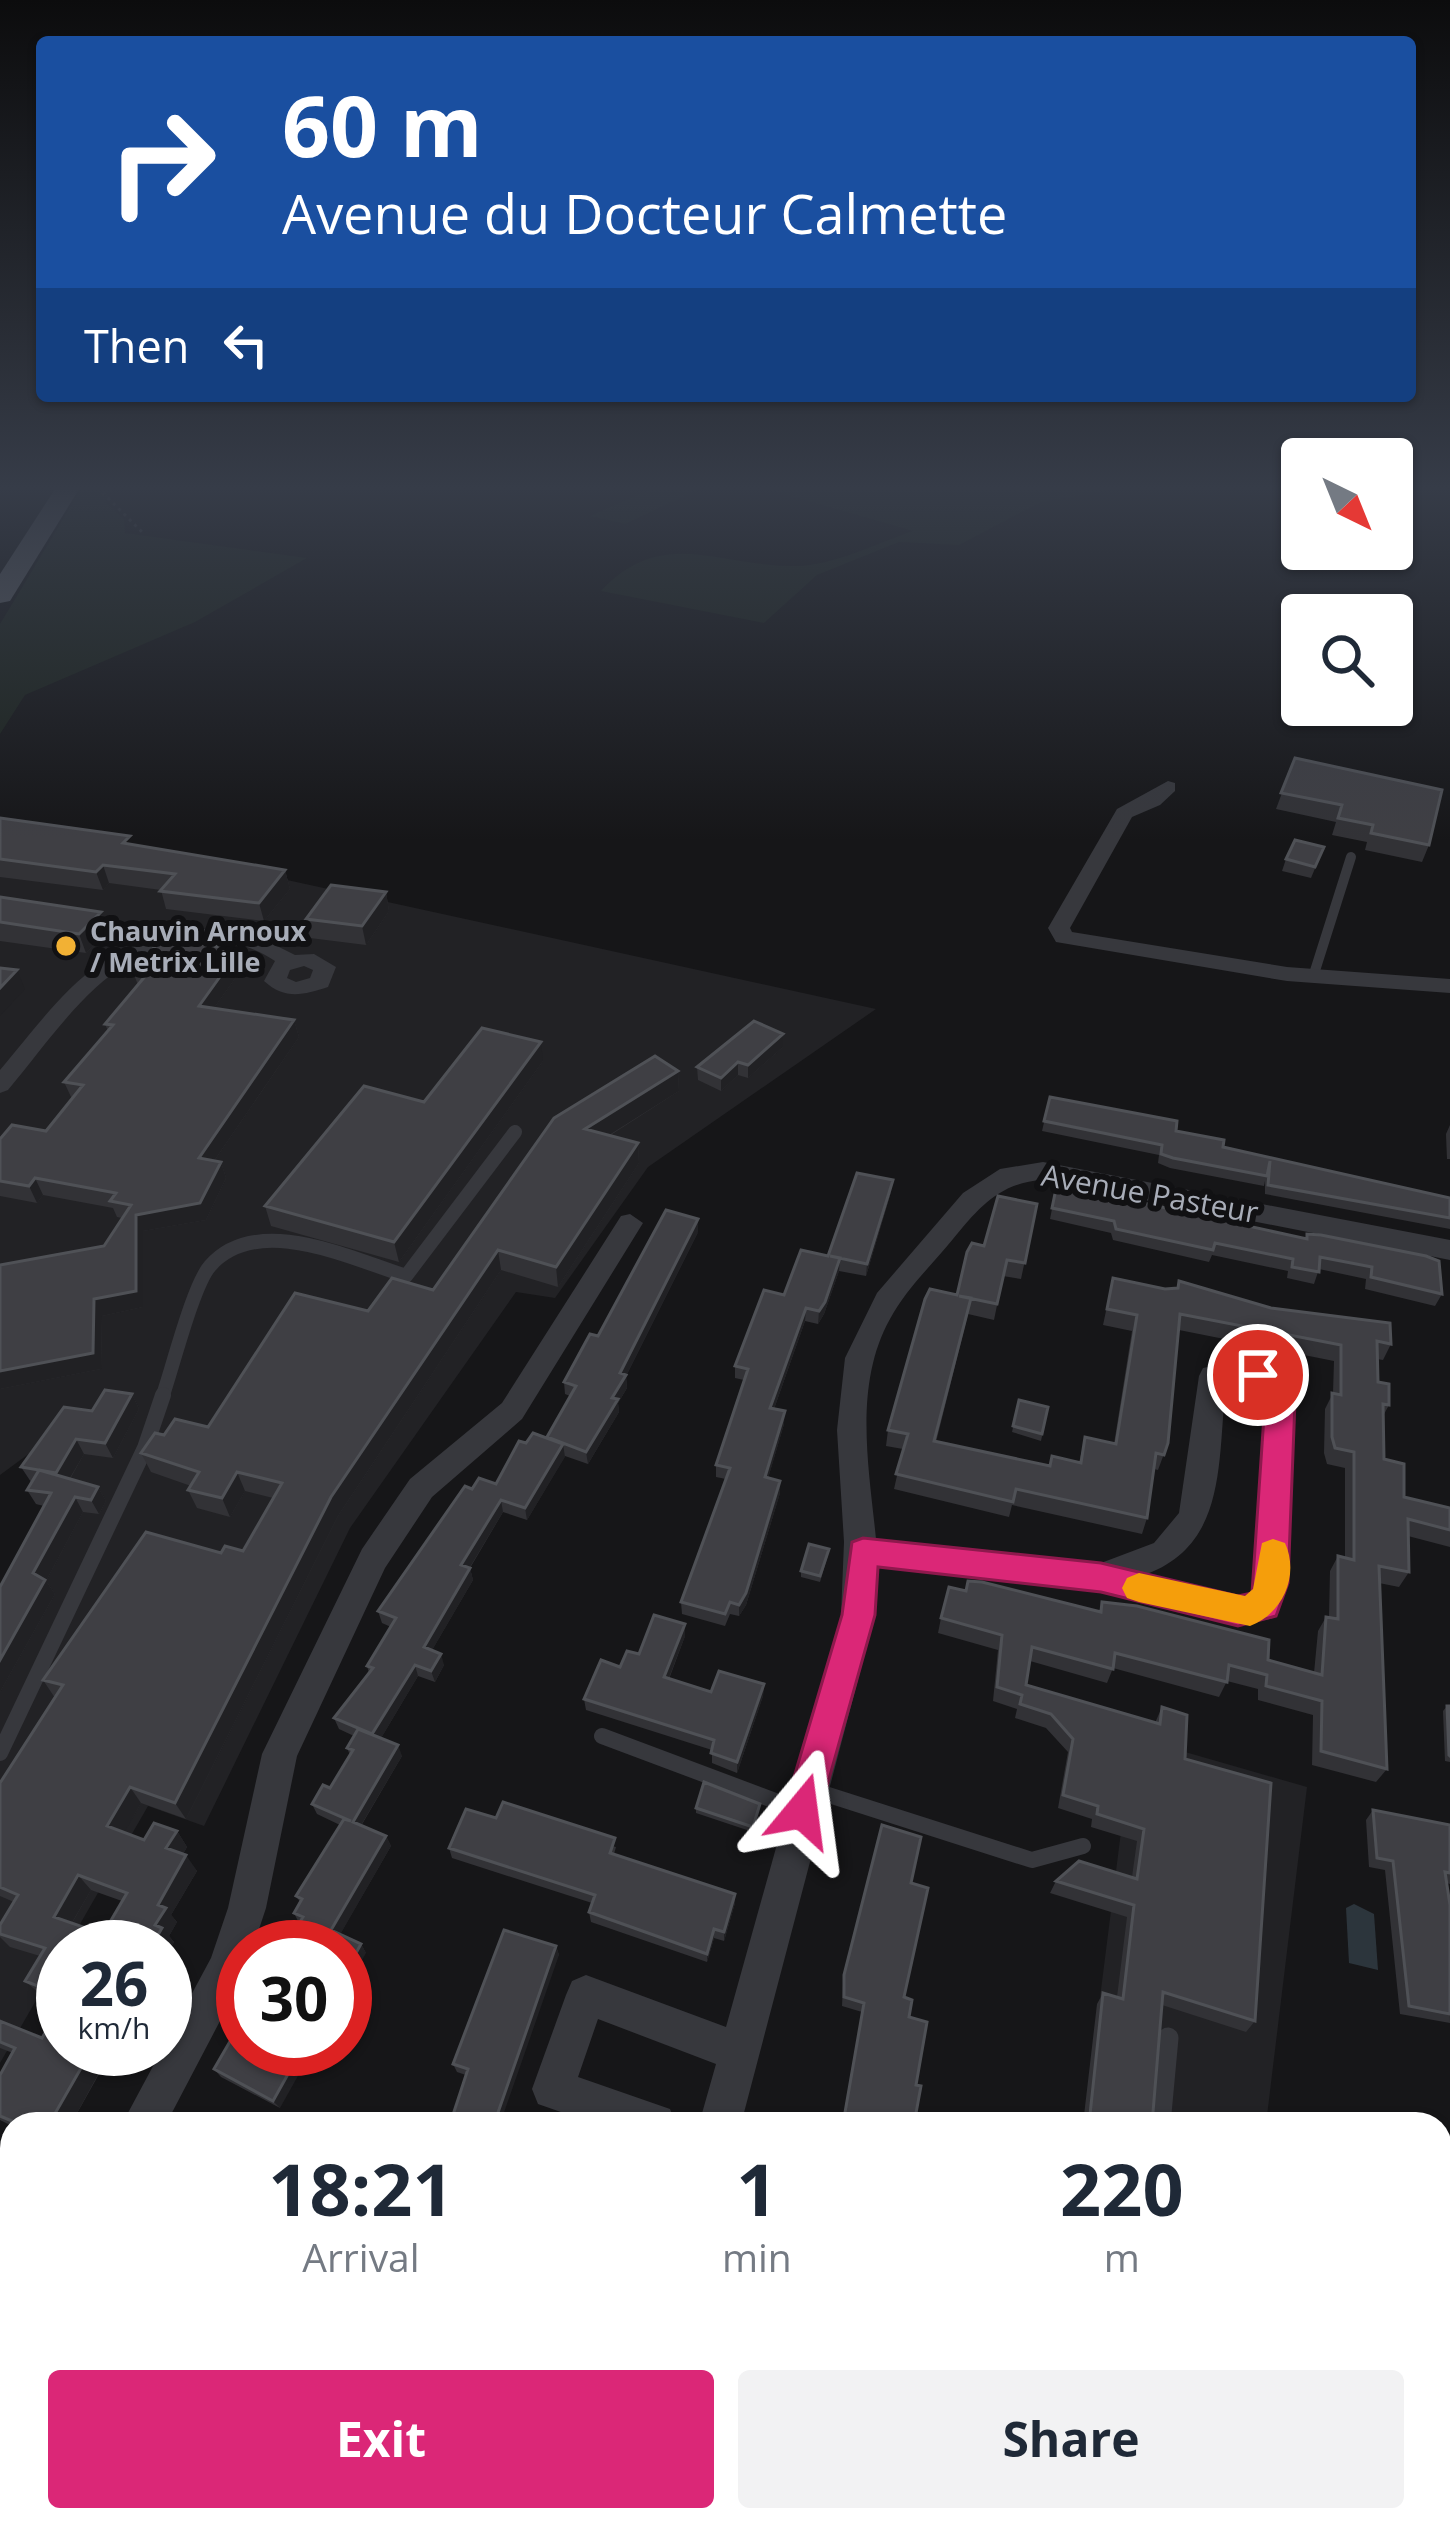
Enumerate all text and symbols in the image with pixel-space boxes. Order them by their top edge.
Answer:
text: 60 m [282,67,482,182]
icon: right [84,84,240,240]
text: Avenue du Docteur Calmette [282,176,1007,250]
icon: left [213,312,279,378]
text: Then [84,315,189,376]
north arrow [1281,438,1413,570]
map controls [1281,438,1413,726]
button: search [1281,594,1413,726]
place label: Chauvin Arnoux / Metrix Lille [90,912,306,980]
marker: Chauvin Arnoux / Metrix Lille [53,933,79,959]
street label: Avenue Pasteur [1038,1154,1262,1232]
pin [1207,1324,1309,1426]
icon: arrive [1225,1342,1291,1408]
position arrow [739,1748,865,1874]
speed limit sign: 30 [216,1920,372,2076]
text: 26 [80,1942,148,2024]
text: km/h [78,2007,150,2048]
text: 18:21 [268,2139,454,2237]
text: 1 [736,2139,777,2237]
text: 220 [1060,2139,1184,2237]
text: Arrival [302,2230,420,2283]
text: min [722,2230,792,2283]
text: m [1104,2230,1140,2283]
button: Exit [48,2370,714,2508]
button: Share [738,2370,1404,2508]

